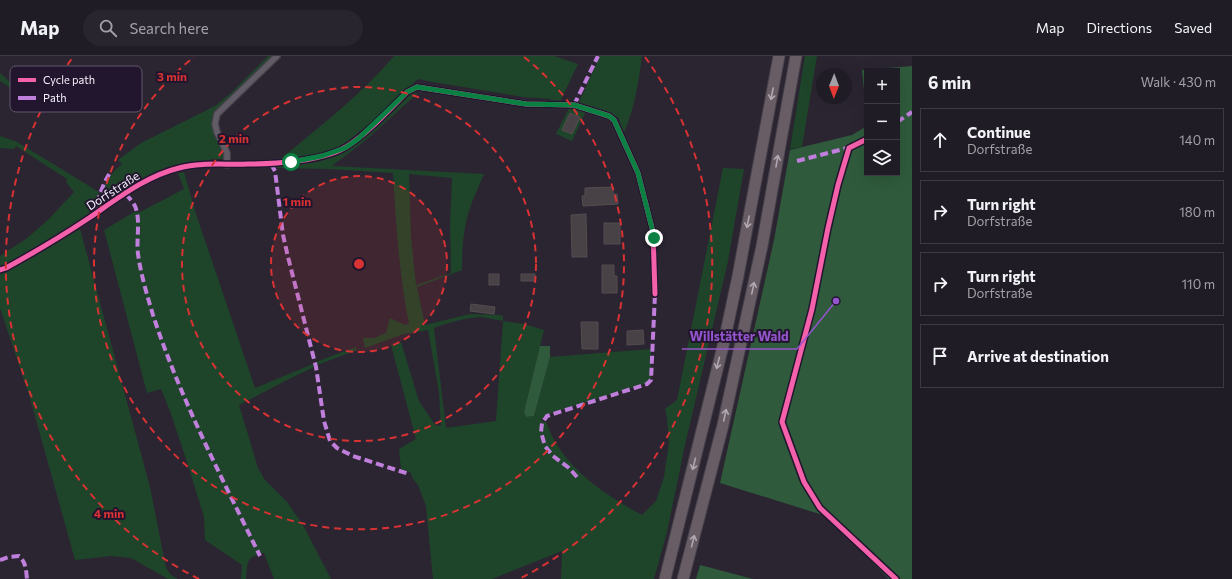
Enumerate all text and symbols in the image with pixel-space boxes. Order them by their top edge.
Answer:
search box [83,10,363,46]
text: Map [20,16,59,39]
icon: search [97,17,119,39]
text: Search here [129,19,209,37]
text: Map [1036,19,1065,36]
text: Directions [1087,19,1152,36]
text: Saved [1174,19,1212,36]
legend [10,66,142,112]
north arrow [816,68,852,104]
map controls [864,68,900,176]
button: + [864,68,900,104]
text: 3 min [157,69,187,83]
text: 6 min [928,72,971,93]
text: Cycle path [43,73,95,86]
text: Walk · 430 m [1141,74,1216,90]
one-way arrow [768,87,776,100]
text: Path [43,91,66,104]
button: − [864,104,900,140]
text: Continue [967,123,1031,141]
icon: ahead [929,129,951,151]
text: 2 min [219,131,249,145]
text: 140 m [1179,132,1215,148]
button: layers [864,140,900,176]
text: Dorfstraße [967,141,1032,157]
route start [282,153,300,171]
one-way arrow [774,155,782,168]
street label: Dorfstraße [83,168,142,212]
text: 1 min [283,194,311,208]
text: Turn right [967,195,1036,213]
icon: right [929,201,951,223]
text: 180 m [1179,204,1215,220]
text: Dorfstraße [967,213,1032,229]
one-way arrow [744,215,752,228]
route end [645,229,663,247]
centre of rings [352,257,366,271]
text: Turn right [967,267,1036,285]
icon: right [929,273,951,295]
text: 110 m [1182,276,1215,292]
one-way arrow [749,282,757,295]
text: Dorfstraße [967,285,1032,301]
callout: Willstätter Wald [682,324,797,349]
text: Willstätter Wald [689,328,789,344]
icon: arrive [929,345,951,367]
text: Arrive at destination [967,347,1109,365]
one-way arrow [714,356,722,369]
one-way arrow [721,409,729,422]
one-way arrow [689,457,697,470]
text: 4 min [94,506,124,520]
one-way arrow [690,535,697,548]

